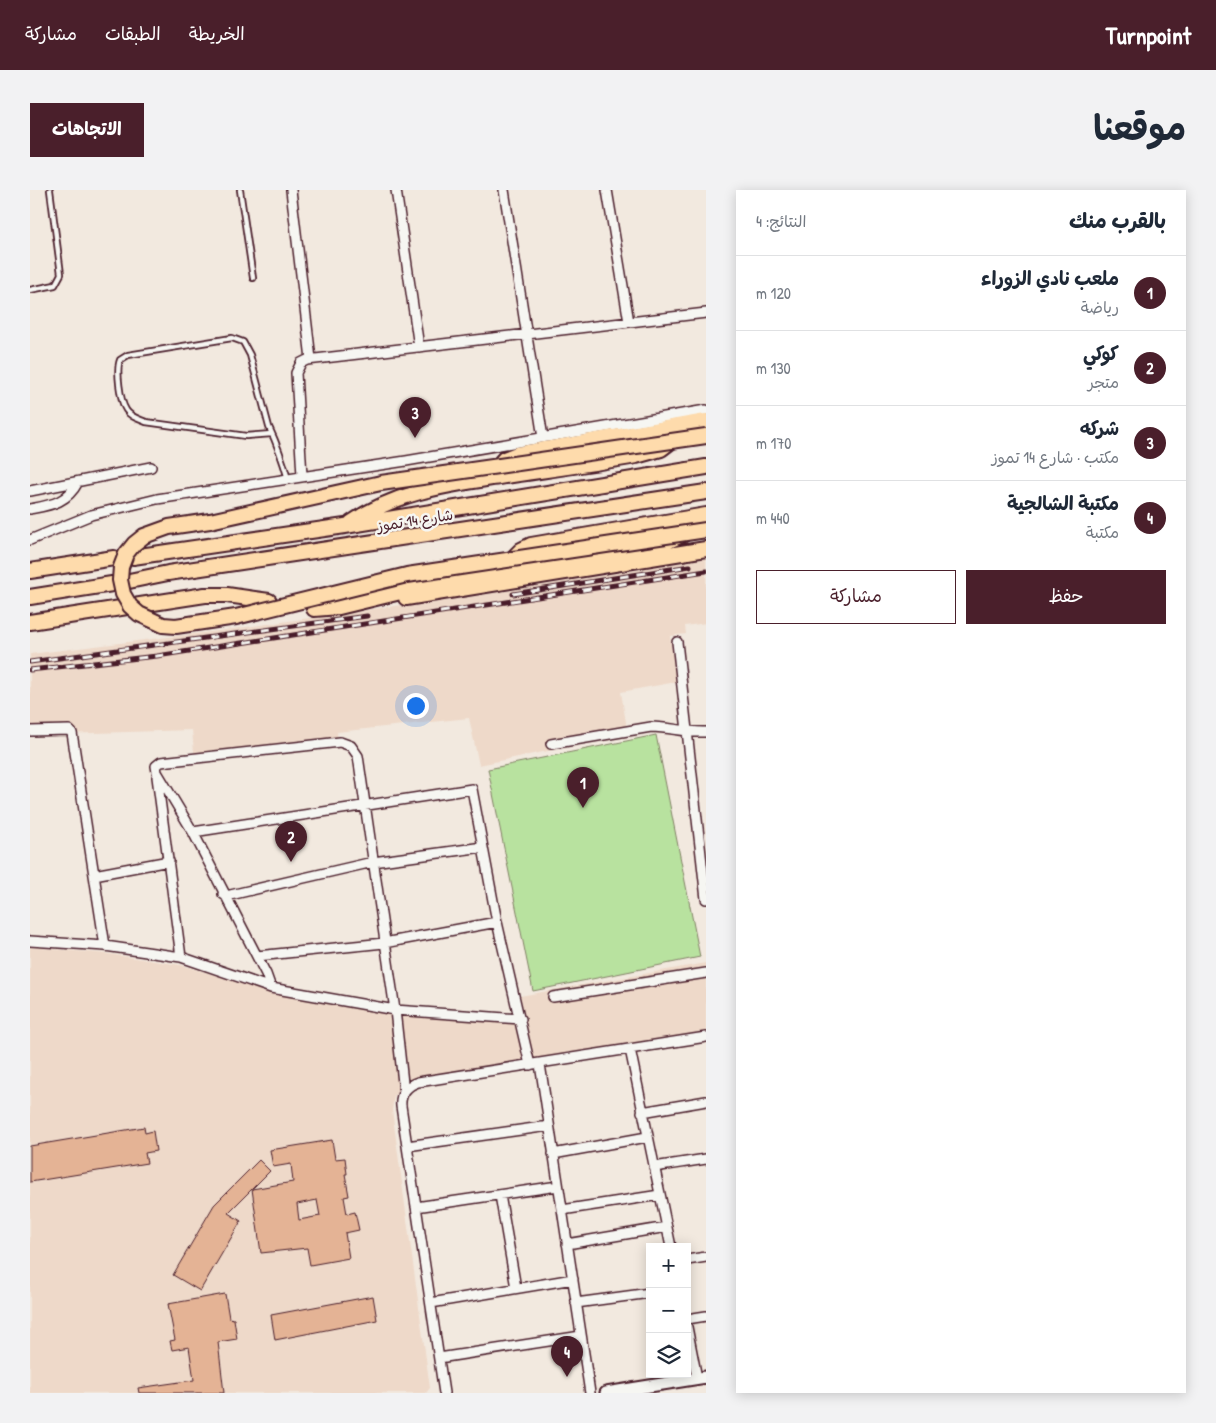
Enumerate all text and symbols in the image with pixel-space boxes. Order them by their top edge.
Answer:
text: Turnpoint [1106,19,1191,51]
text: مشاركة [25,21,77,46]
text: الطبقات [105,21,161,46]
text: الخريطة [189,21,245,46]
button: الاتجاهات [30,103,144,157]
text: موقعنا [1093,104,1186,151]
text: بالقرب منك [1069,206,1166,235]
text: النتائج: 4 [756,210,806,232]
text: ملعب نادي الزوراء [981,265,1119,291]
text: 120 m [756,282,791,304]
text: 1 [1147,282,1153,304]
text: رياضة [1081,296,1119,318]
text: كوكي [1083,340,1119,366]
text: 130 m [756,357,791,379]
text: 2 [1146,357,1154,379]
text: متجر [1088,371,1119,393]
pin: 3 [399,397,431,438]
text: شركه [1080,415,1119,441]
text: 170 m [756,432,791,454]
text: 3 [1146,432,1154,454]
text: مكتب · شارع 14 تموز [992,446,1119,468]
text: مكتبة الشالجية [1007,490,1119,516]
street label: شارع 14 تموز [375,504,454,537]
text: 440 m [756,507,790,529]
text: 4 [1147,507,1153,529]
text: مكتبة [1086,521,1119,543]
button: مشاركة [756,570,956,624]
button: حفظ [966,570,1166,624]
your location [403,693,429,719]
pin: 1 [567,767,599,808]
pin: 2 [275,821,307,862]
map controls [646,1243,691,1378]
button: + [646,1243,691,1288]
button: − [646,1288,691,1333]
button: layers [646,1333,691,1378]
pin: 4 [551,1336,583,1377]

